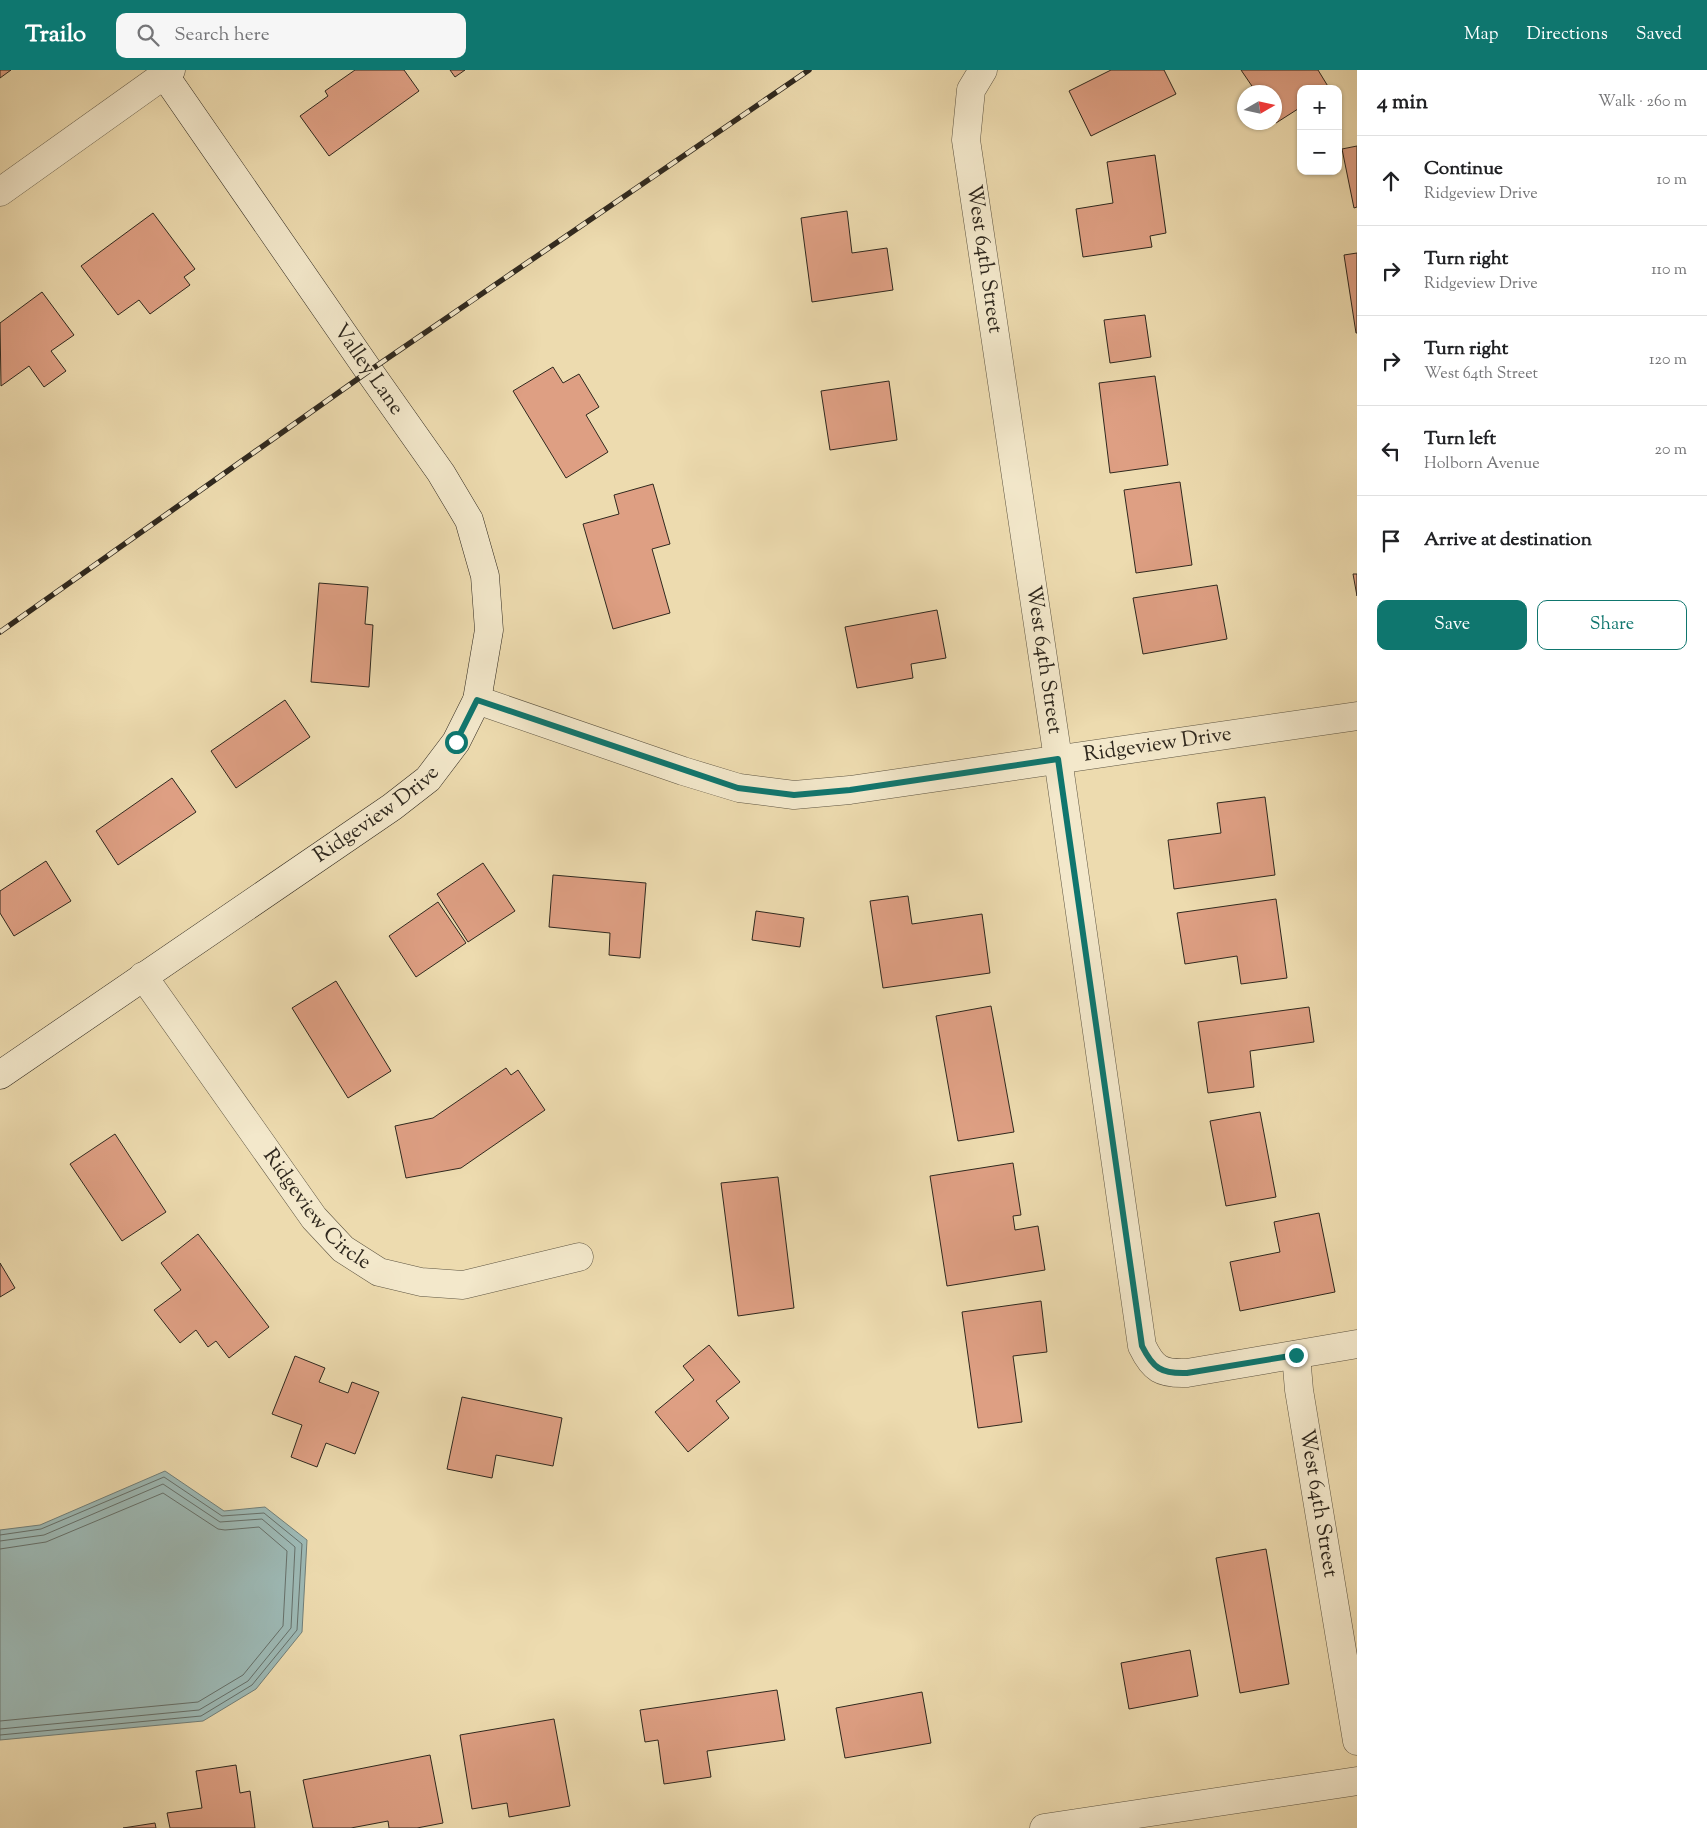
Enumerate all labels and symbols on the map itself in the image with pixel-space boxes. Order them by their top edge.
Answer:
north arrow [1237,85,1282,130]
street label: West 64th Street [958,183,1010,335]
street label: Valley Lane [325,318,411,422]
street label: West 64th Street [1017,583,1069,736]
street label: Ridgeview Drive [1082,719,1234,771]
route start [445,731,468,754]
street label: Ridgeview Drive [308,760,447,871]
street label: Ridgeview Circle [255,1143,377,1278]
route end [1285,1344,1308,1367]
street label: West 64th Street [1291,1427,1345,1580]

